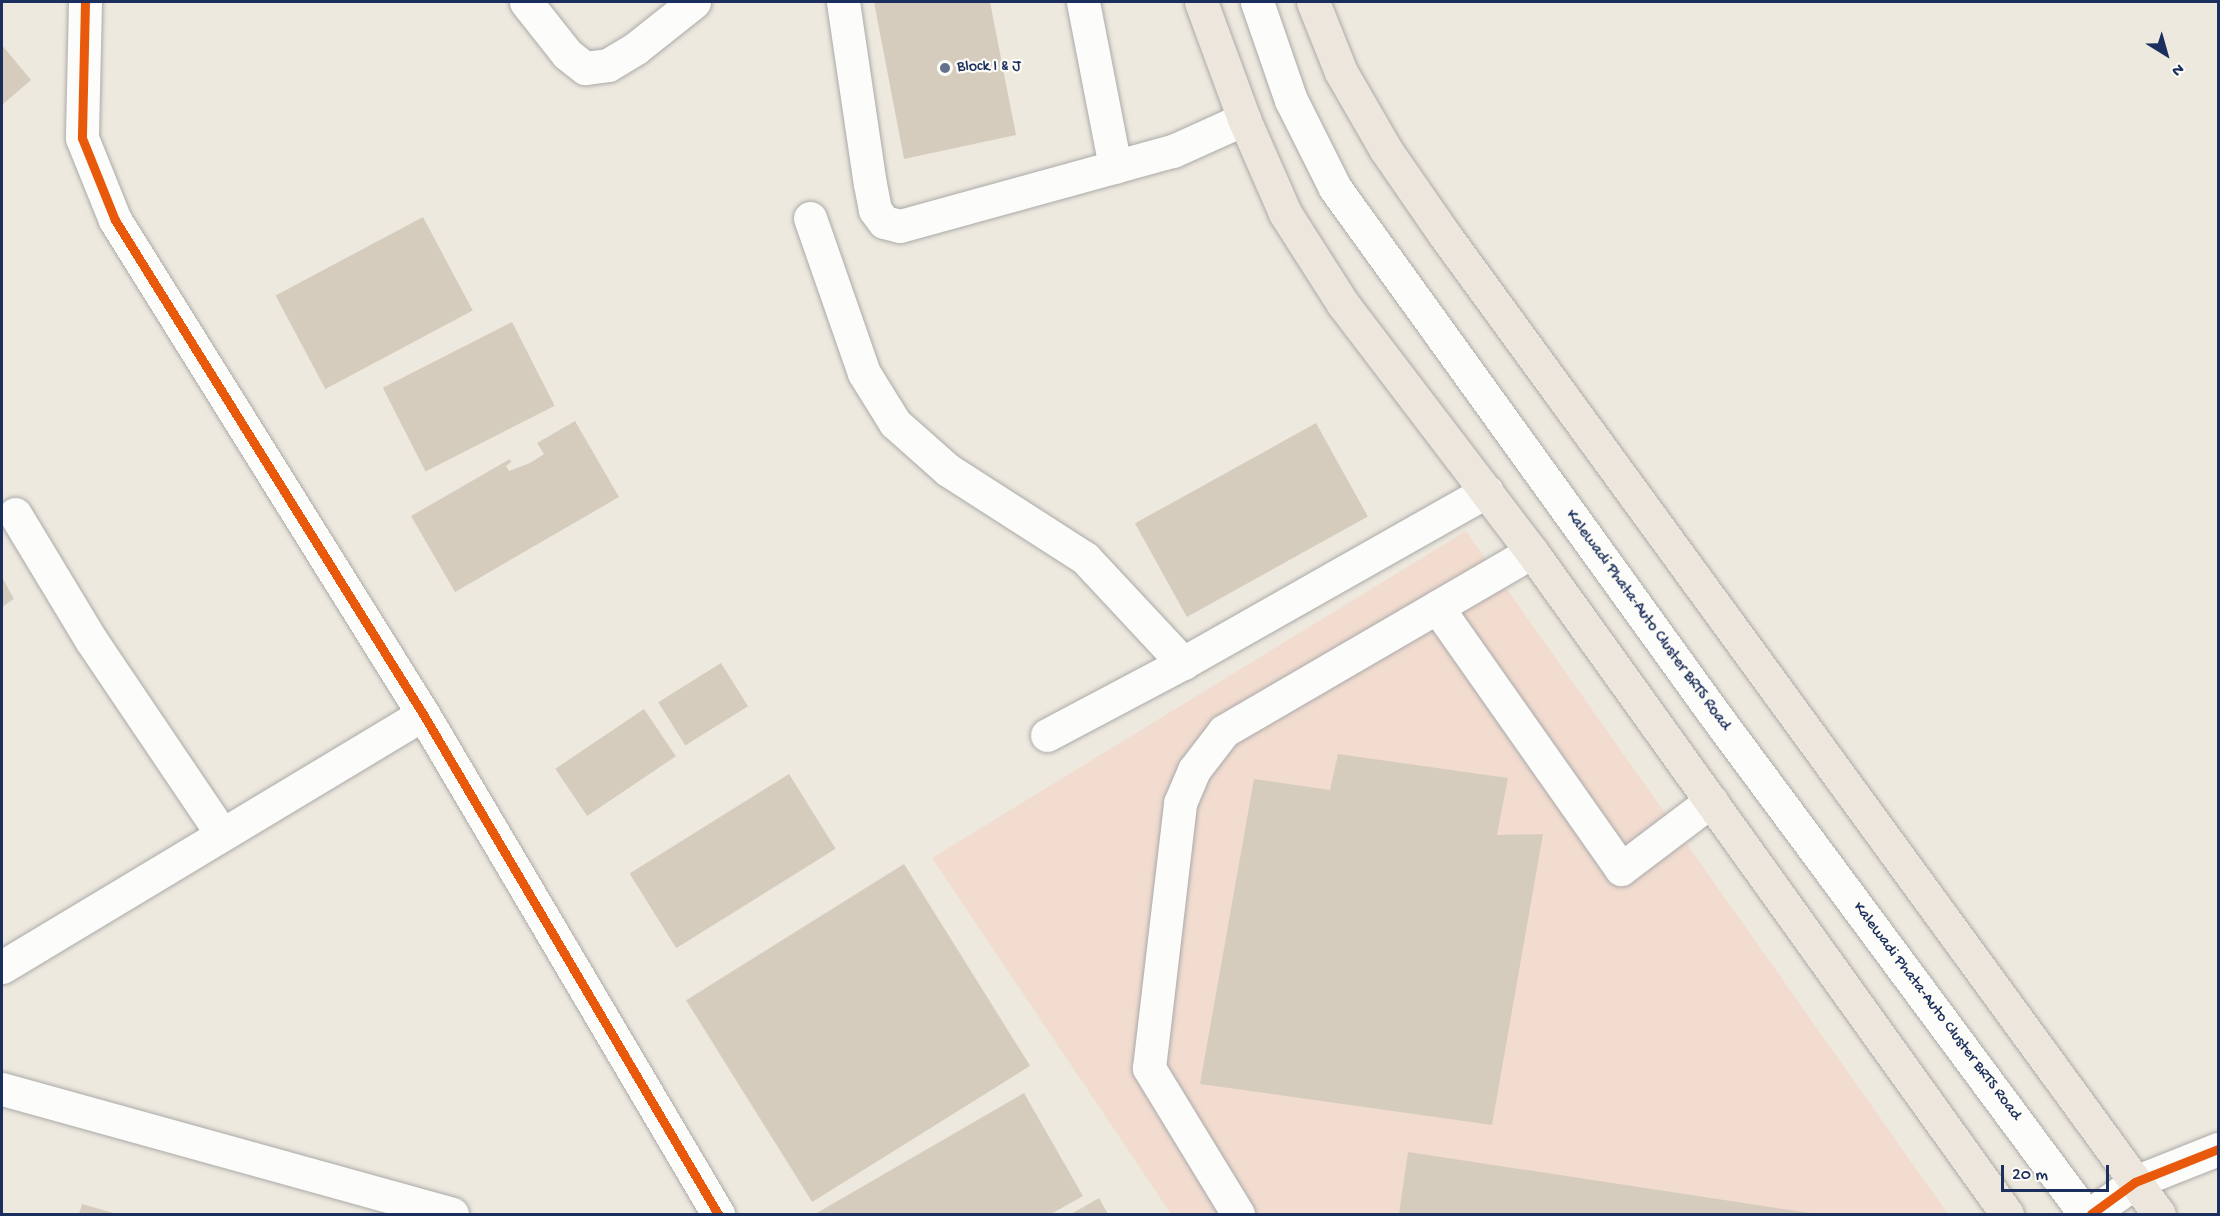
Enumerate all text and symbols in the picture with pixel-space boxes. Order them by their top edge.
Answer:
north arrow [2136,24,2196,84]
place label: Block I & J [957,58,1021,78]
text: N [2167,58,2187,80]
marker: Block I & J [938,61,952,75]
street label: Kalewadi Phata-Auto Cluster BRTS Road [1560,507,1734,735]
street label: Kalewadi Phata-Auto Cluster BRTS Road [1848,899,2024,1125]
scale bar [2004,1153,2112,1191]
text: 20 m [2012,1165,2048,1186]

